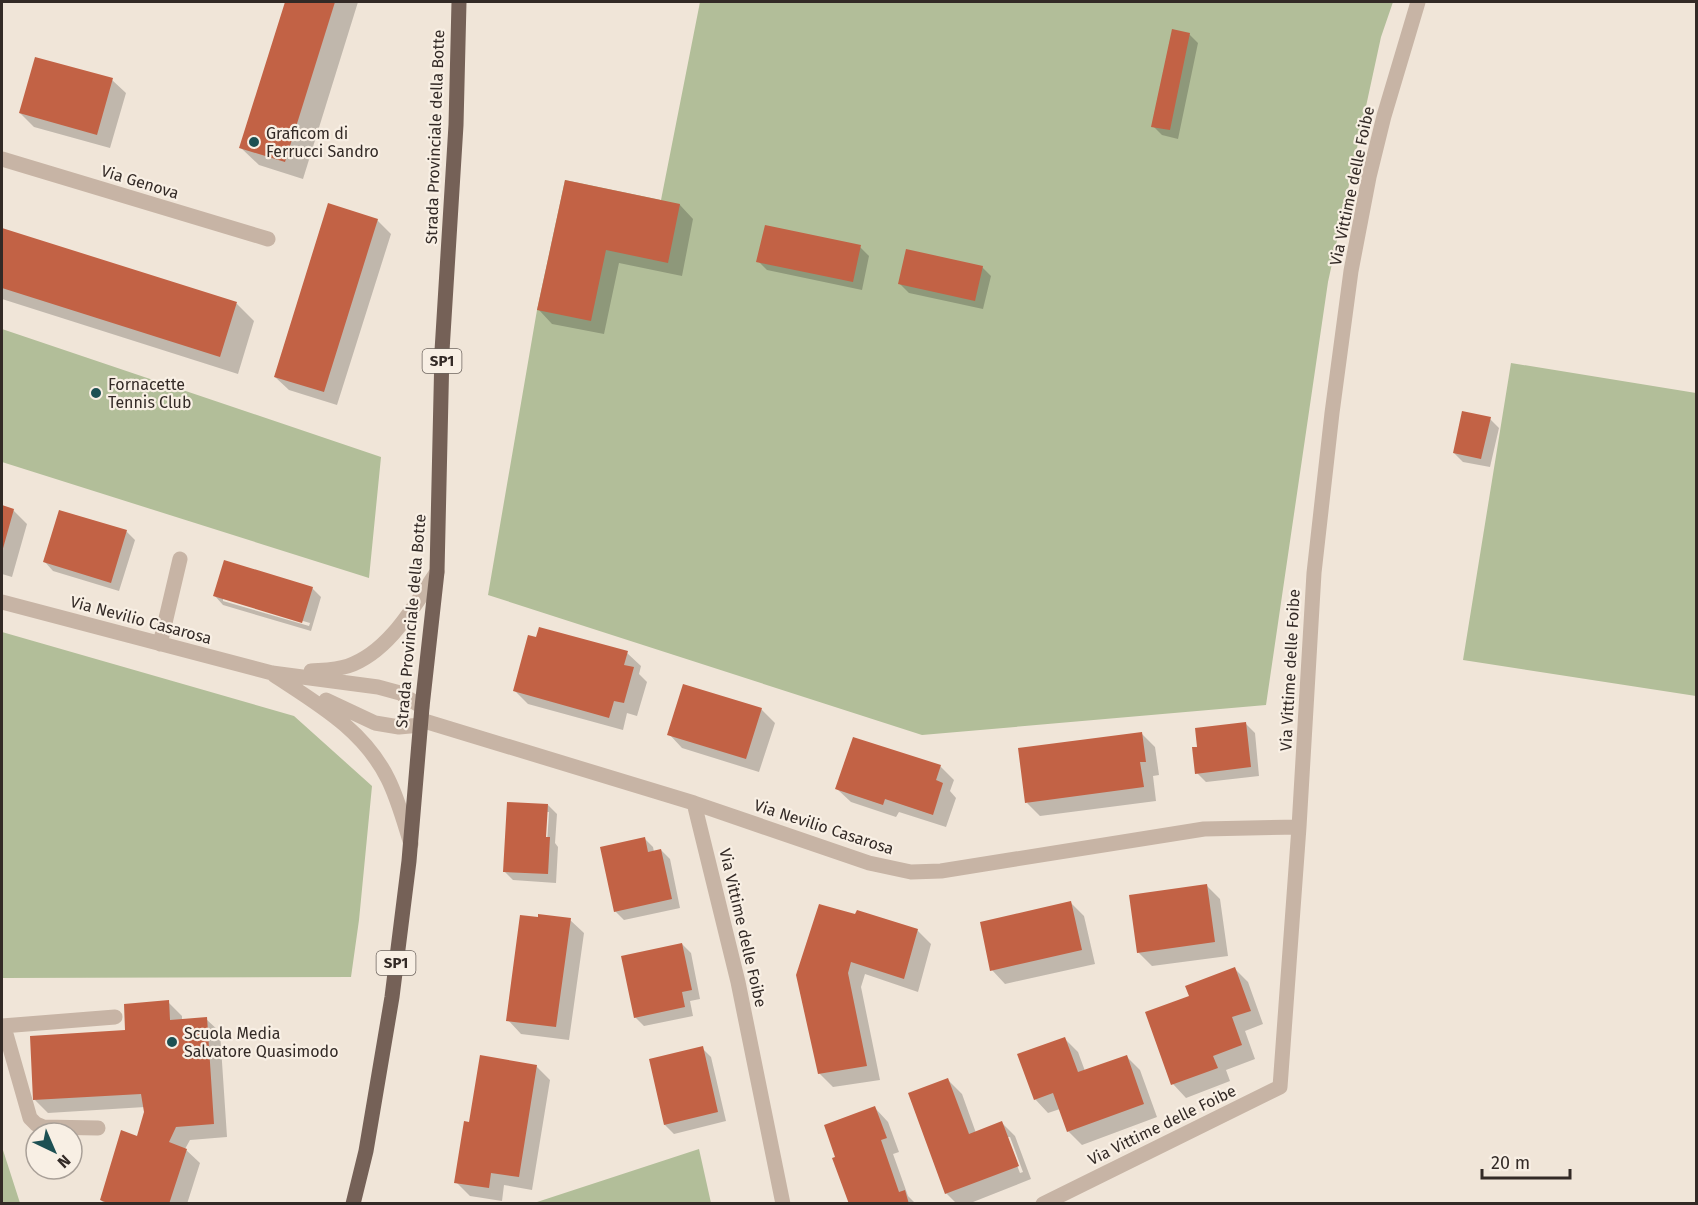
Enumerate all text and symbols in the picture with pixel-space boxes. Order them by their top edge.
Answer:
street label: Strada Provinciale della Botte [422,29,448,245]
street label: Via Vittime delle Foibe [1326,105,1378,267]
place label: Graficom di Ferrucci Sandro [266,124,379,161]
marker: Graficom di Ferrucci Sandro [247,135,261,149]
street label: Via Genova [99,161,181,203]
road number: SP1 [422,349,462,373]
place label: Fornacette Tennis Club [108,375,191,412]
marker: Fornacette Tennis Club [89,386,103,400]
street label: Strada Provinciale della Botte [392,513,430,729]
street label: Via Vittime delle Foibe [1276,588,1304,752]
street label: Via Nevilio Casarosa [68,592,214,648]
street label: Via Nevilio Casarosa [752,795,896,859]
street label: Via Vittime delle Foibe [715,847,771,1009]
road number: SP1 [376,951,416,975]
place label: Scuola Media Salvatore Quasimodo [184,1024,339,1061]
marker: Scuola Media Salvatore Quasimodo [165,1035,179,1049]
street label: Via Vittime delle Foibe [1085,1081,1239,1169]
north arrow [24,1121,84,1181]
scale bar [1482,1142,1570,1180]
text: N [54,1151,74,1172]
text: 20 m [1491,1152,1530,1174]

